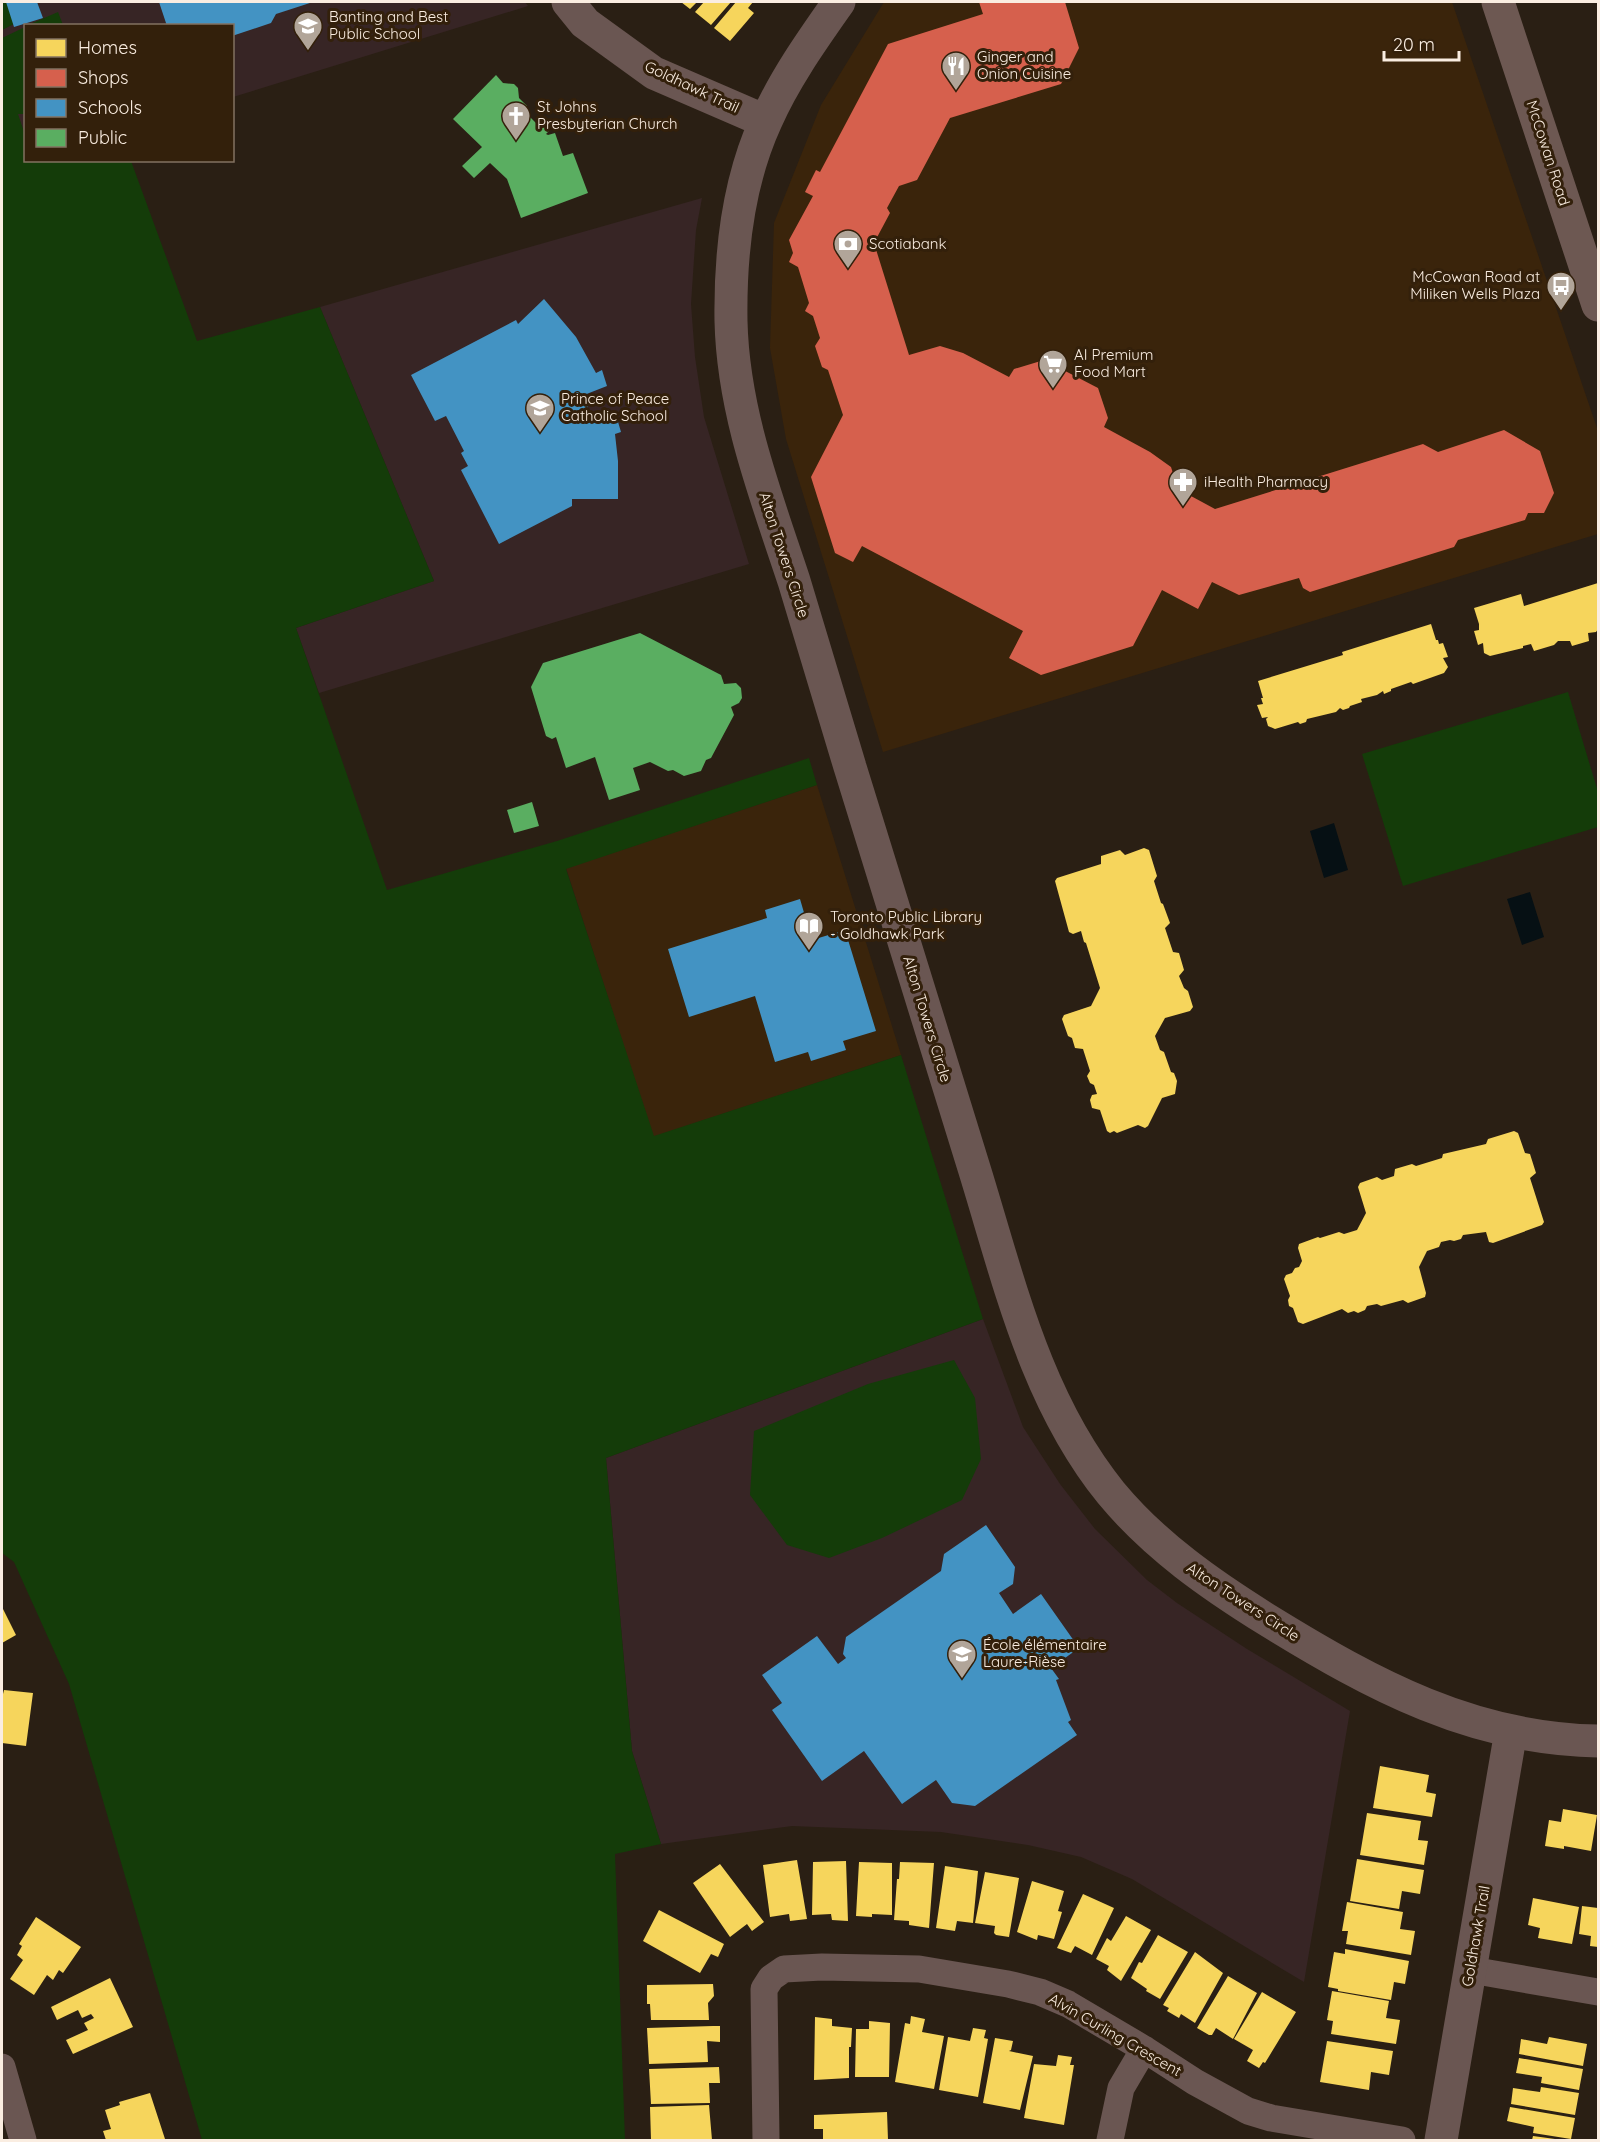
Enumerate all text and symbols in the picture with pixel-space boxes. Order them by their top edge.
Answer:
place label: Banting and Best Public School [329,7,448,43]
school or university icon: Banting and Best Public School [292,10,324,52]
legend [24,24,234,162]
scale bar [1384,24,1459,62]
text: 20 m [1393,33,1435,56]
text: Homes [78,36,137,59]
place label: Ginger and Onion Cuisine [977,47,1071,83]
restaurant icon: Ginger and Onion Cuisine [940,50,972,92]
street label: Goldhawk Trail [642,56,743,117]
text: Shops [78,66,129,89]
text: Schools [78,96,142,119]
place label: St Johns Presbyterian Church [537,97,677,133]
street label: McCowan Road [1523,98,1574,208]
church icon: St Johns Presbyterian Church [500,100,532,142]
text: Public [78,126,127,149]
bank icon: Scotiabank [832,228,864,270]
place label: Scotiabank [869,234,947,253]
place label: McCowan Road at Miliken Wells Plaza [1410,267,1540,303]
bus stop icon: McCowan Road at Miliken Wells Plaza [1545,270,1577,312]
place label: AI Premium Food Mart [1074,345,1154,381]
supermarket icon: AI Premium Food Mart [1037,348,1069,390]
place label: Prince of Peace Catholic School [561,389,669,425]
school or university icon: Prince of Peace Catholic School [524,392,556,434]
pharmacy icon: iHealth Pharmacy [1167,466,1199,508]
place label: iHealth Pharmacy [1204,472,1328,491]
street label: Alton Towers Circle [755,490,814,620]
place label: Toronto Public Library - Goldhawk Park [830,907,982,943]
library icon: Toronto Public Library - Goldhawk Park [793,910,825,952]
street label: Alton Towers Circle [899,953,956,1084]
street label: Alton Towers Circle [1183,1558,1303,1645]
place label: École élémentaire Laure-Rièse [983,1635,1107,1671]
school or university icon: École élémentaire Laure-Rièse [946,1638,978,1680]
street label: Goldhawk Trail [1457,1884,1494,1988]
street label: Alvin Curling Crescent [1045,1989,1185,2080]

